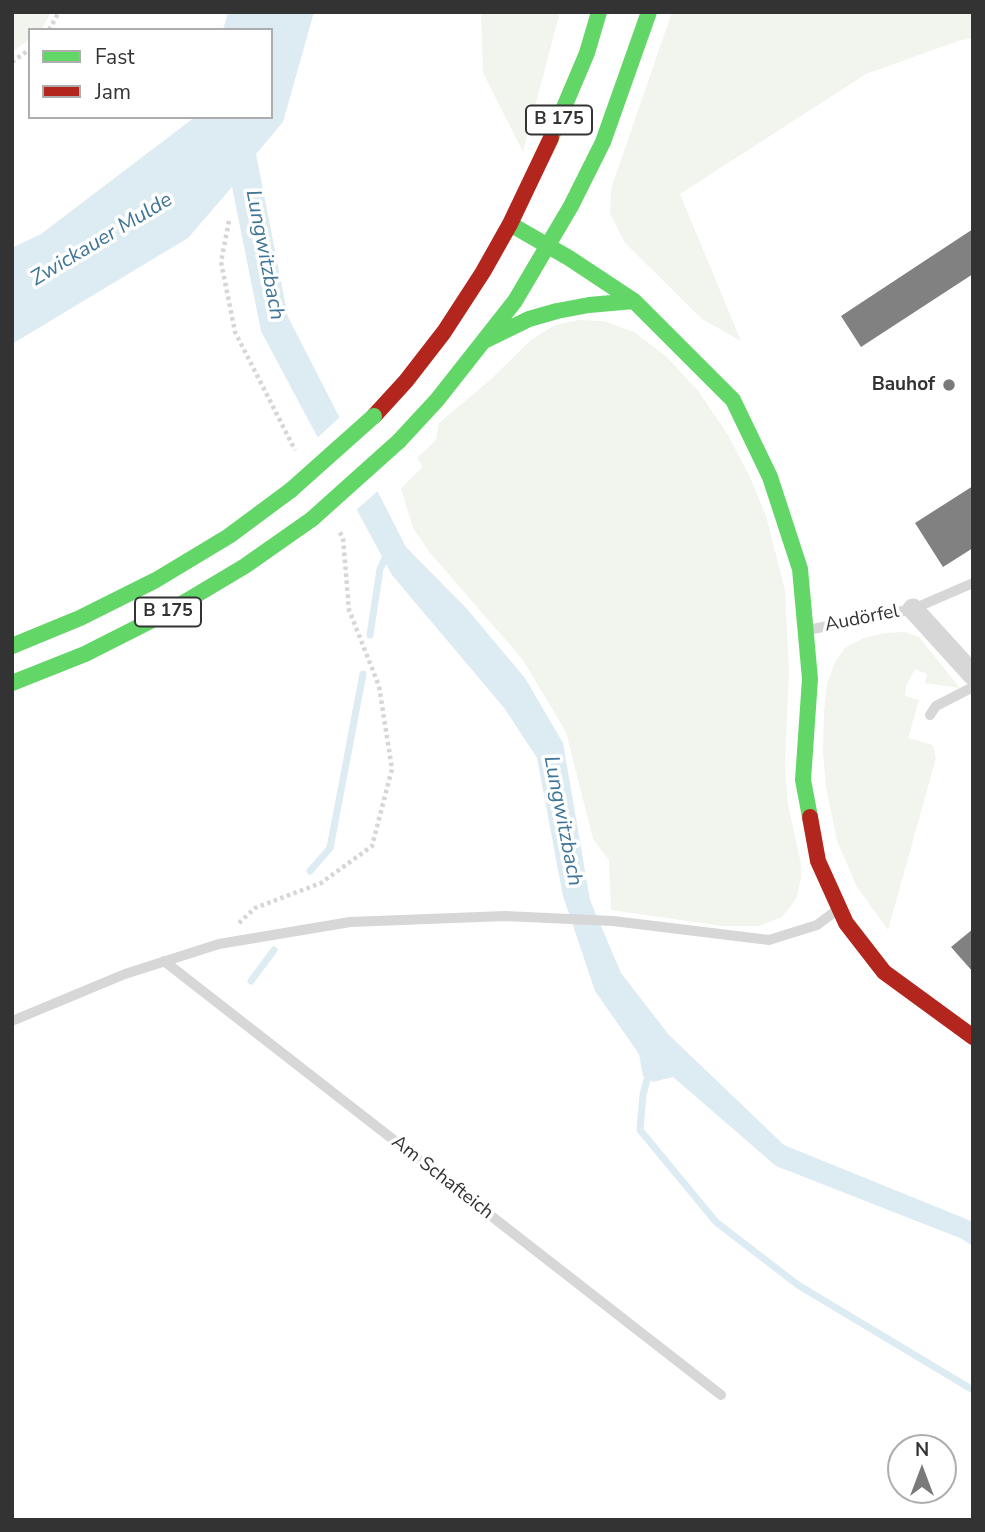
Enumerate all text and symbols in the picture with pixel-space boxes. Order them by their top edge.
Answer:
legend [28,28,273,119]
text: Fast [95,43,135,71]
text: Jam [95,78,131,106]
road number: B 175 [526,106,592,134]
water label: Zwickauer Mulde [27,188,177,292]
water label: Lungwitzbach [239,188,289,322]
place label: Bauhof [872,374,935,396]
marker: Bauhof [941,377,957,393]
road number: B 175 [135,598,201,626]
street label: Audörfel [823,601,901,637]
water label: Lungwitzbach [537,754,587,888]
street label: Am Schafteich [387,1131,497,1225]
north arrow [887,1434,957,1504]
text: N [915,1437,929,1463]

